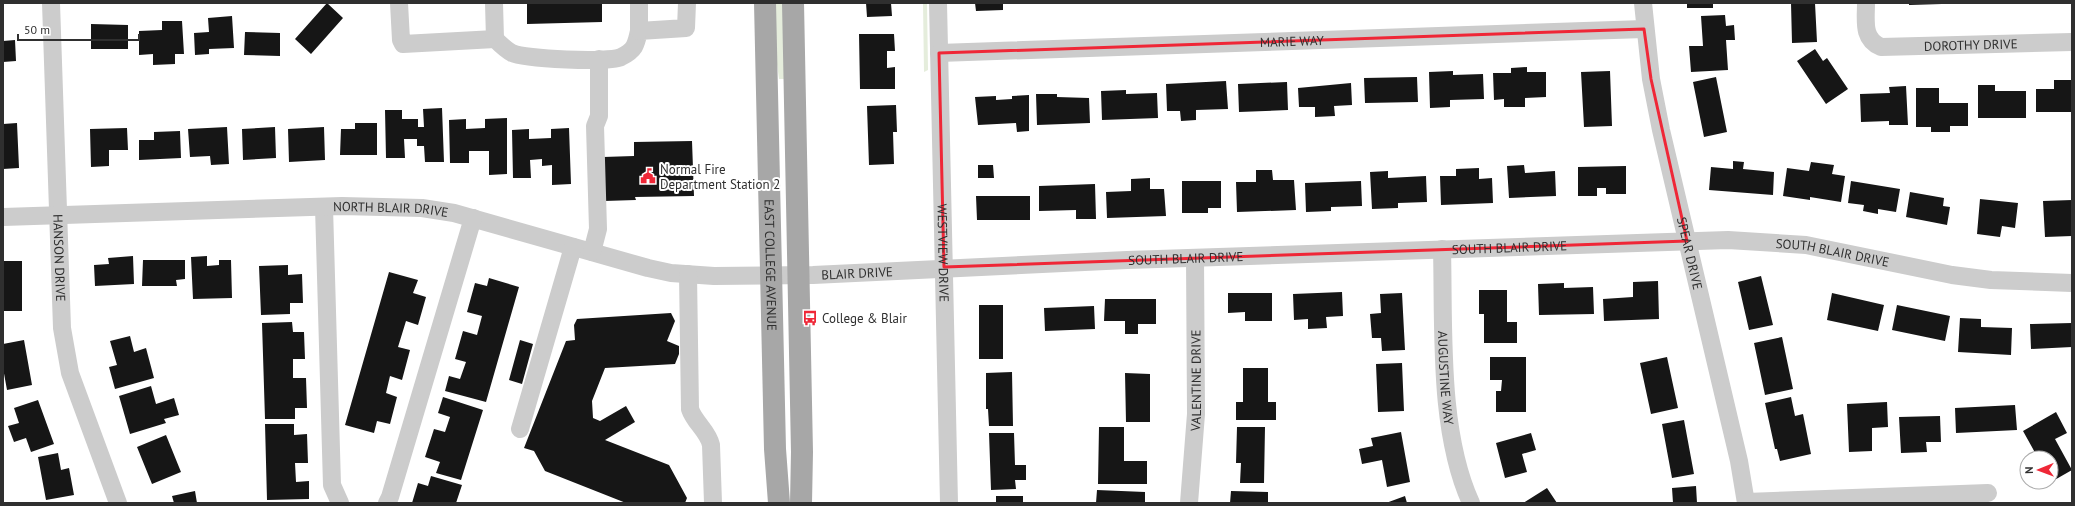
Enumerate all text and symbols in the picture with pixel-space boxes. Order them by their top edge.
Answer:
scale bar [18,16,139,42]
text: 50 m [24,22,50,37]
street label: MARIE WAY [1260,32,1325,51]
street label: DOROTHY DRIVE [1924,35,2018,55]
place label: Normal Fire Department Station 2 [660,161,780,193]
public building icon: Normal Fire Department Station 2 [639,167,657,185]
street label: NORTH BLAIR DRIVE [333,198,450,221]
street label: EAST COLLEGE AVENUE [760,199,780,331]
street label: WESTVIEW DRIVE [933,204,953,302]
street label: HANSON DRIVE [49,214,69,302]
street label: SPEAR DRIVE [1673,215,1706,292]
street label: SOUTH BLAIR DRIVE [1775,235,1891,271]
street label: SOUTH BLAIR DRIVE [1452,237,1567,258]
street label: SOUTH BLAIR DRIVE [1128,248,1244,269]
street label: BLAIR DRIVE [821,263,893,284]
bus stop icon: College & Blair [801,309,819,327]
place label: College & Blair [822,310,907,327]
street label: VALENTINE DRIVE [1187,329,1205,433]
street label: AUGUSTINE WAY [1434,331,1458,427]
north arrow [2019,450,2059,490]
text: N [2022,466,2036,474]

